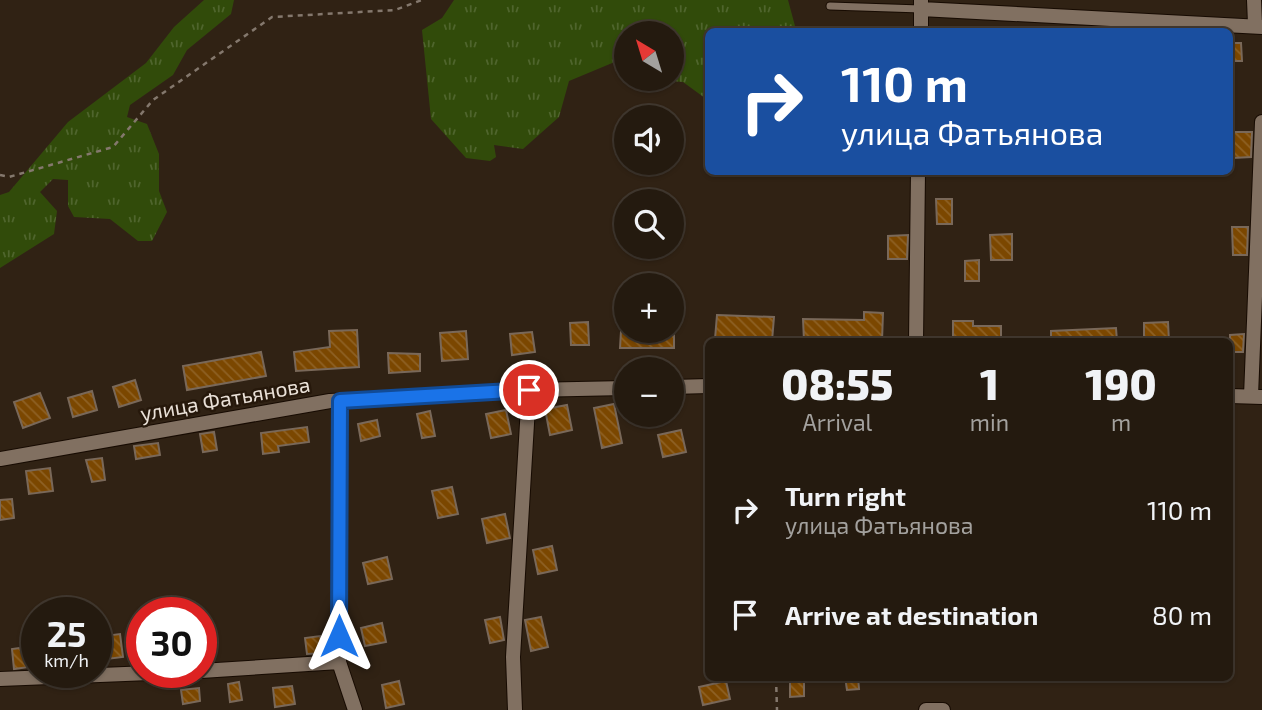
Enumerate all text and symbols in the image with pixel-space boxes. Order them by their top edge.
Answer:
north arrow [614,21,684,91]
map controls [614,21,684,427]
text: 110 m [841,53,968,112]
icon: right [726,56,817,147]
button: sound [614,105,684,175]
text: улица Фатьянова [841,113,1103,151]
button: search [614,189,684,259]
button: + [614,273,684,343]
button: − [614,357,684,427]
text: 08:55 [781,358,893,408]
text: 1 [980,358,999,408]
text: 190 [1085,358,1157,408]
pin [499,360,559,420]
street label: улица Фатьянова [138,371,312,426]
icon: arrive [510,371,548,409]
text: Arrival [802,408,872,436]
text: min [970,408,1009,436]
text: m [1111,408,1131,436]
text: Turn right [785,480,906,511]
icon: right [726,491,764,529]
text: 110 m [1147,494,1212,525]
text: улица Фатьянова [785,511,974,539]
icon: arrive [726,596,764,634]
speed limit sign: 30 [126,597,217,688]
position arrow [302,599,376,673]
text: Arrive at destination [785,599,1038,630]
text: 80 m [1152,599,1212,630]
text: 25 [47,612,86,654]
text: km/h [44,649,89,671]

